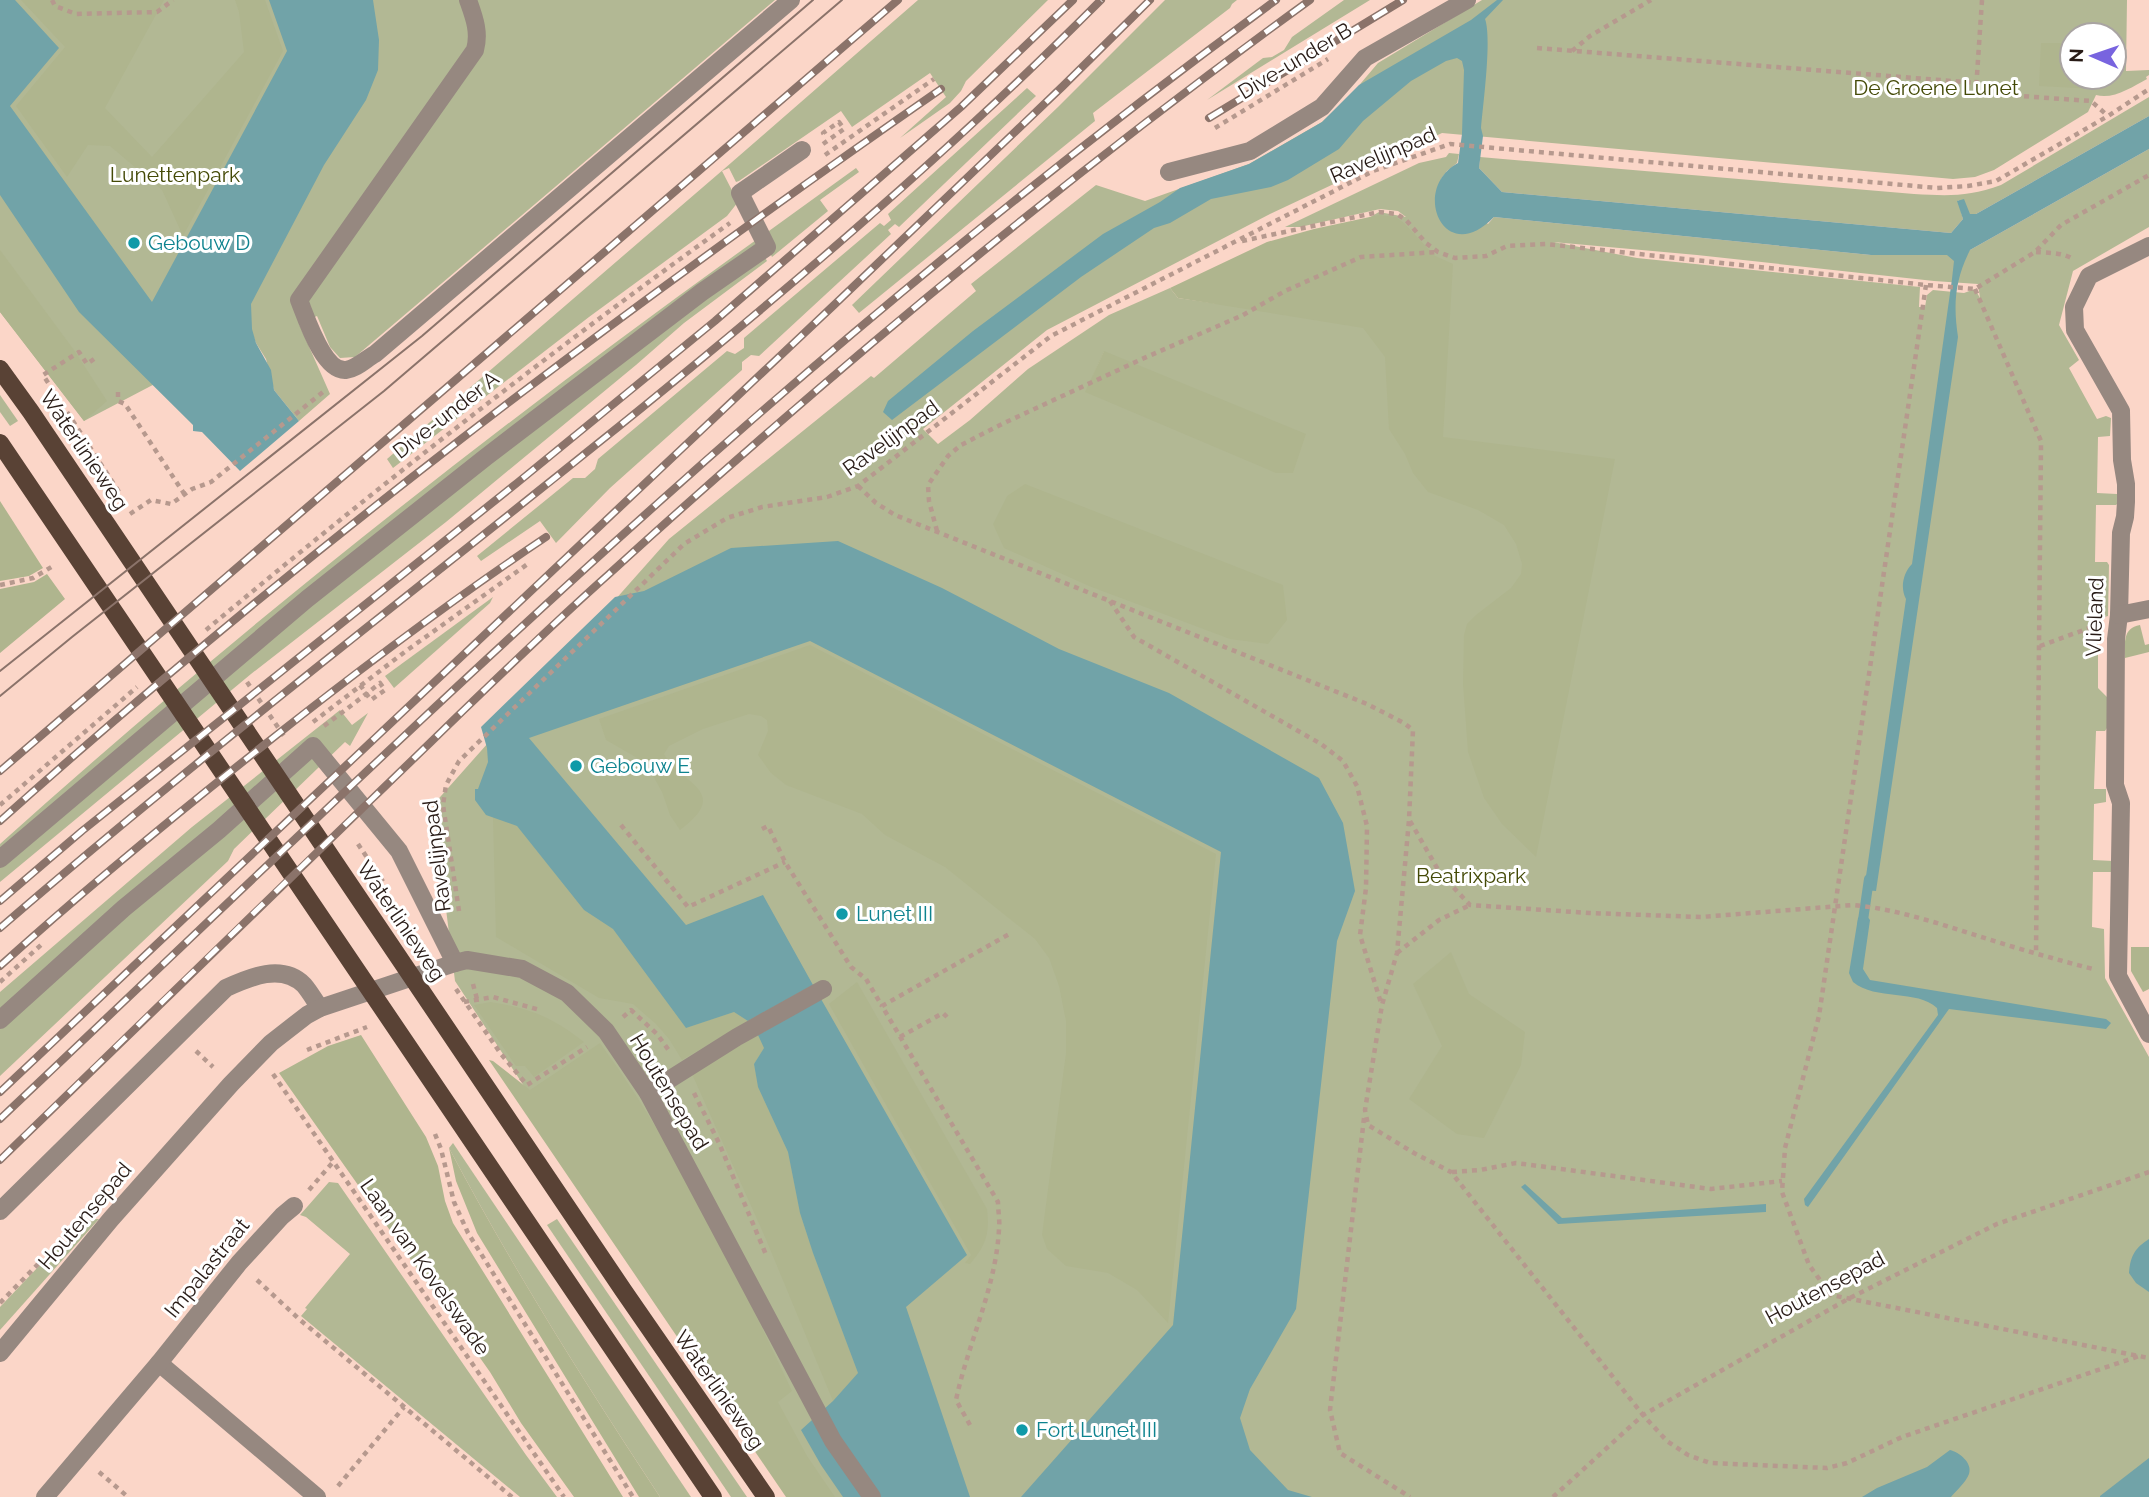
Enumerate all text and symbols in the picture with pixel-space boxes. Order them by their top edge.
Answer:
street label: Dive-under B [1233,17,1356,104]
north arrow [2058,21,2128,91]
text: N [2065,48,2087,63]
park label: De Groene Lunet [1853,75,2019,100]
street label: Ravelijnpad [1326,121,1439,188]
park label: Lunettenpark [110,162,240,187]
place label: Gebouw D [148,230,250,255]
marker: Gebouw D [126,235,142,251]
street label: Dive-under A [388,366,504,464]
street label: Waterlinieweg [35,385,134,515]
street label: Ravelijnpad [838,394,944,481]
street label: Vlieland [2081,577,2108,657]
place label: Gebouw E [590,753,690,778]
marker: Gebouw E [568,758,584,774]
street label: Ravelijnpad [417,799,456,913]
street label: Waterlinieweg [352,856,451,986]
park label: Beatrixpark [1416,863,1526,888]
place label: Lunet III [856,901,933,926]
marker: Lunet III [834,906,850,922]
street label: Houtensepad [625,1029,714,1155]
street label: Houtensepad [33,1157,137,1274]
street label: Laan van Kovelswade [355,1174,496,1360]
street label: Impalastraat [159,1213,254,1322]
street label: Houtensepad [1761,1246,1889,1329]
street label: Waterlinieweg [669,1325,770,1454]
place label: Fort Lunet III [1036,1417,1157,1442]
marker: Fort Lunet III [1014,1422,1030,1438]

